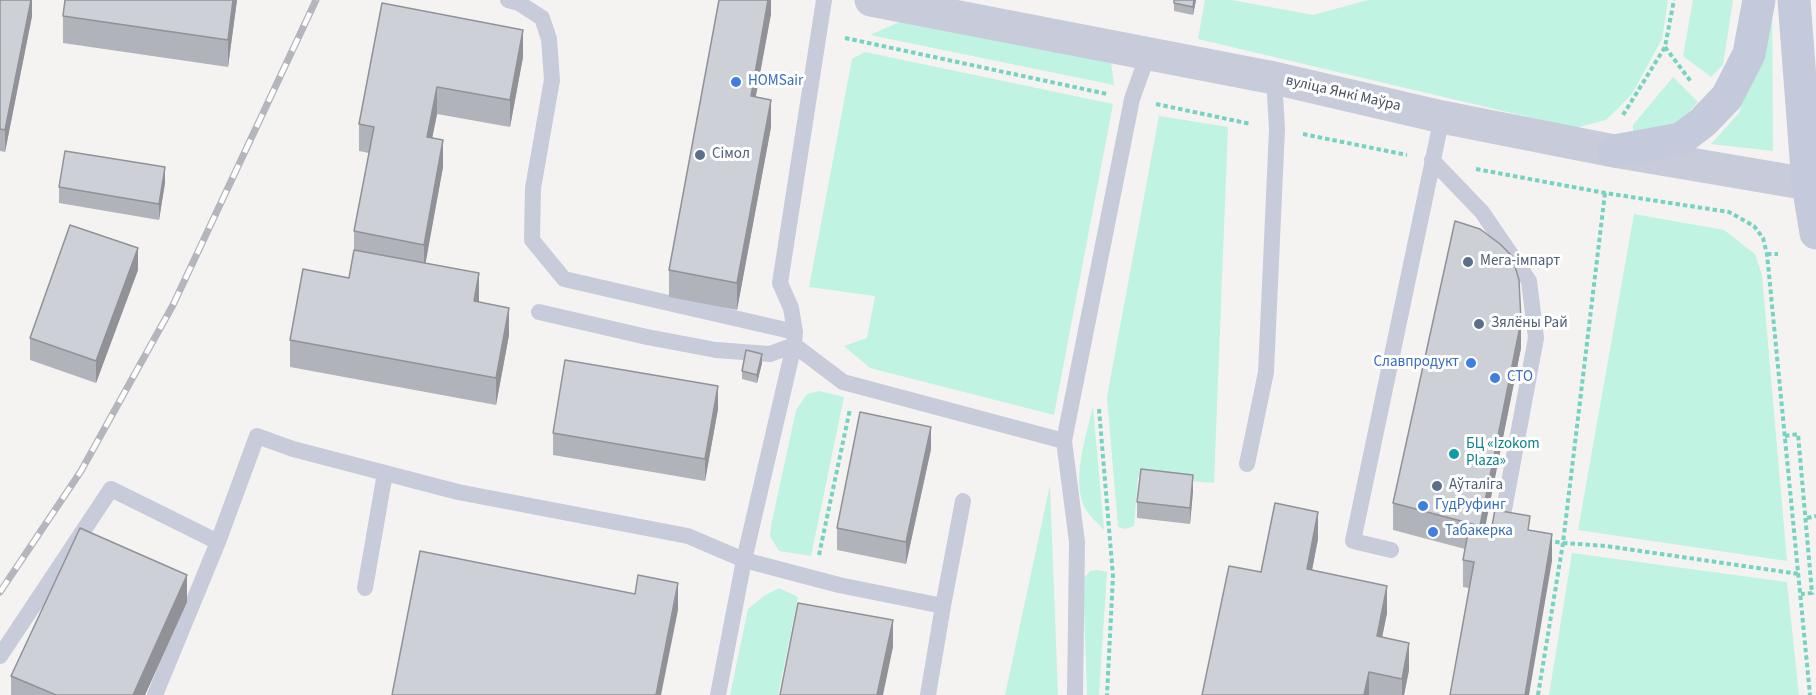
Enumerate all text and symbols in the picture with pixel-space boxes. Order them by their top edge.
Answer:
street label: вуліца Янкі Маўра [1284,72,1402,116]
place label: HOMSair [748,73,803,91]
marker: HOMSair [729,75,743,89]
place label: Сімол [712,146,750,164]
marker: Сімол [693,148,707,162]
place label: Мега-імпарт [1480,253,1560,271]
marker: Мега-імпарт [1461,255,1475,269]
place label: Зялёны Рай [1491,315,1568,333]
marker: Зялёны Рай [1472,317,1486,331]
place label: Славпродукт [1374,354,1459,372]
marker: Славпродукт [1464,356,1478,370]
place label: СТО [1507,369,1533,387]
marker: СТО [1488,371,1502,385]
place label: БЦ «Izokom Plaza» [1466,436,1540,471]
marker: БЦ «Izokom Plaza» [1447,447,1461,461]
place label: Аўталіга [1449,477,1503,495]
marker: Аўталіга [1430,479,1444,493]
place label: ГудРуфинг [1435,497,1506,515]
marker: ГудРуфинг [1416,499,1430,513]
place label: Табакерка [1445,523,1513,541]
marker: Табакерка [1426,525,1440,539]

